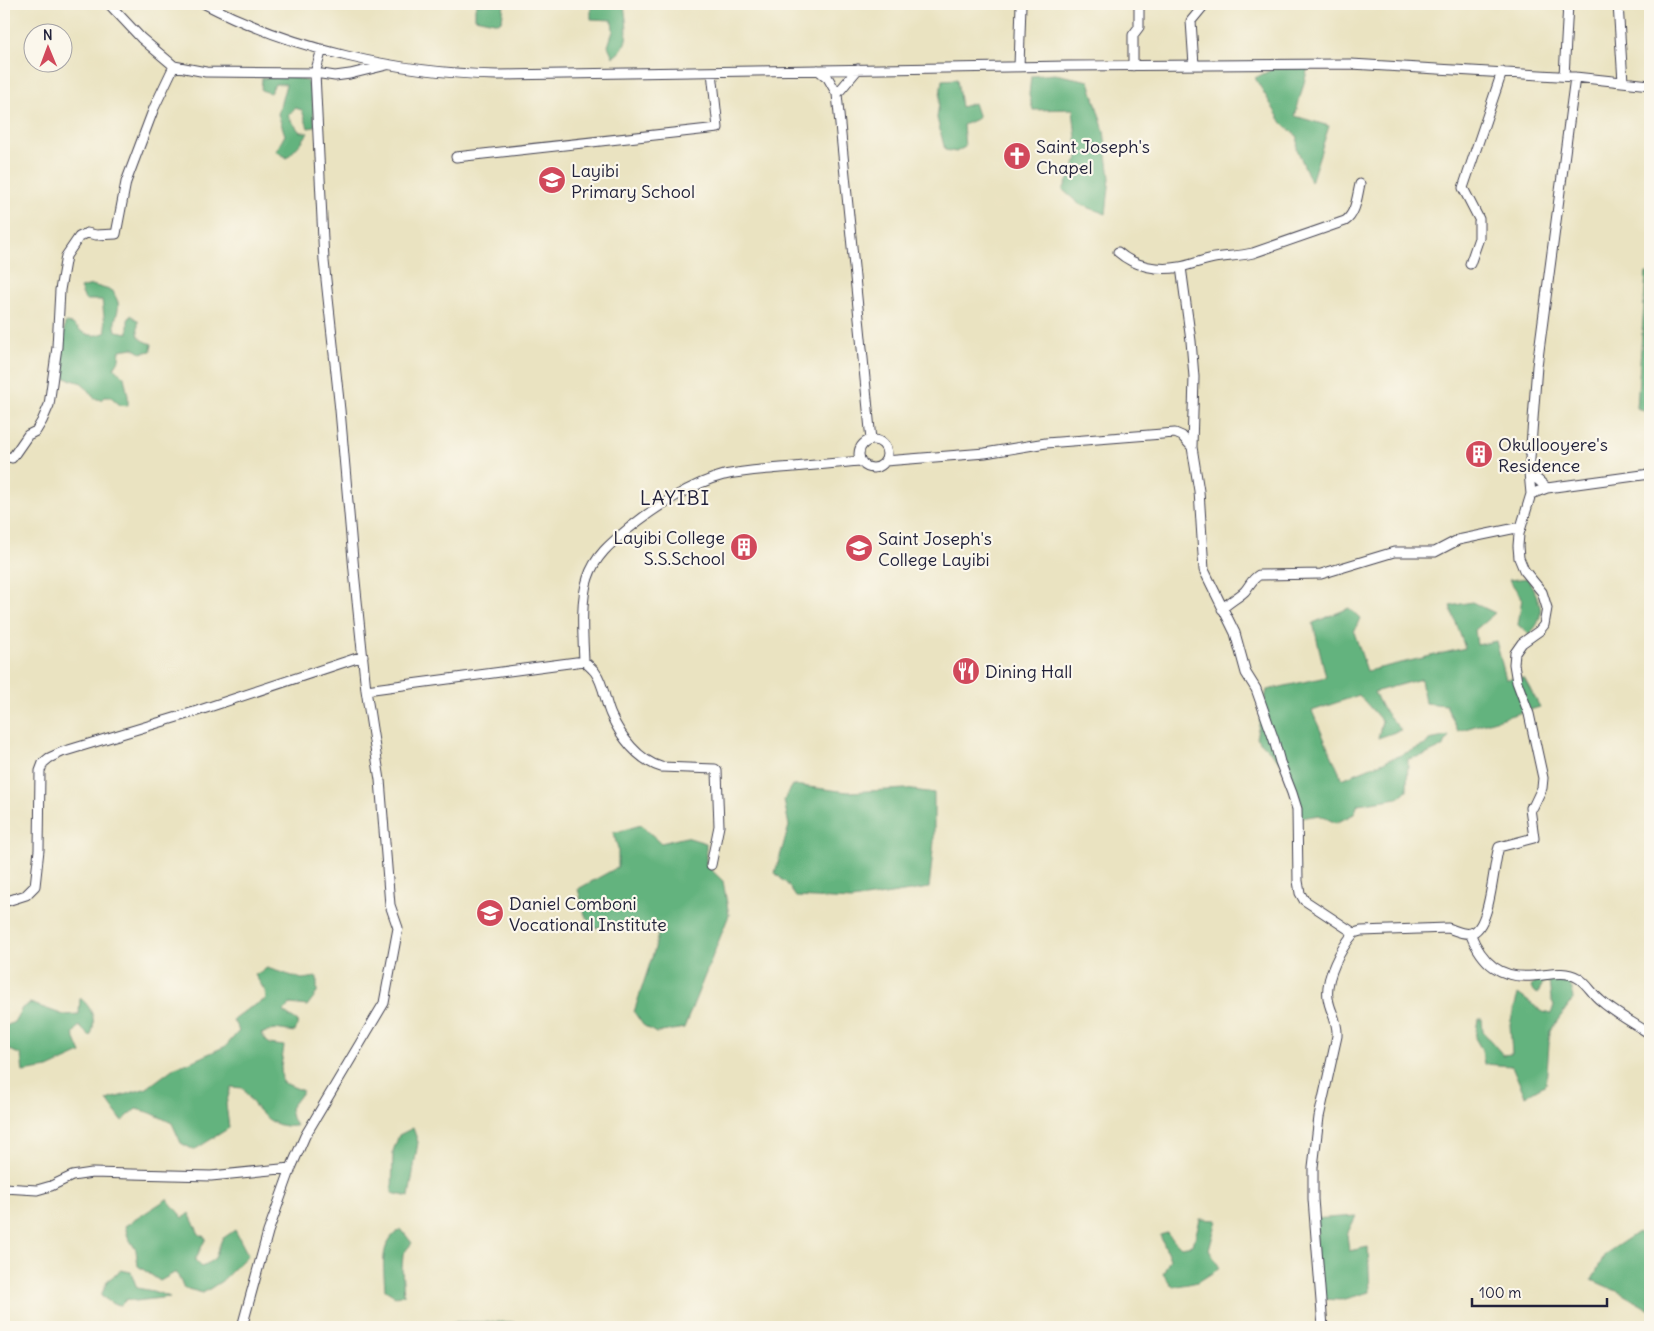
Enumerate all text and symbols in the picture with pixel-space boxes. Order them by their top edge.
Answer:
north arrow [22,22,72,72]
text: N [43,26,53,44]
place label: Saint Joseph's Chapel [1036,135,1150,179]
church icon: Saint Joseph's Chapel [1002,141,1032,171]
place label: Layibi Primary School [571,159,695,203]
school or university icon: Layibi Primary School [537,165,567,195]
place label: Okullooyere's Residence [1498,433,1608,477]
building icon: Okullooyere's Residence [1464,439,1494,469]
district label: LAYIBI [640,485,710,510]
place label: Layibi College S.S.School [613,526,725,570]
place label: Saint Joseph's College Layibi [878,527,992,571]
building icon: Layibi College S.S.School [729,532,759,562]
school or university icon: Saint Joseph's College Layibi [844,533,874,563]
restaurant icon: Dining Hall [951,656,981,686]
place label: Dining Hall [985,660,1072,683]
place label: Daniel Comboni Vocational Institute [509,892,667,936]
school or university icon: Daniel Comboni Vocational Institute [475,898,505,928]
scale bar [1472,1276,1606,1308]
text: 100 m [1479,1283,1521,1302]

